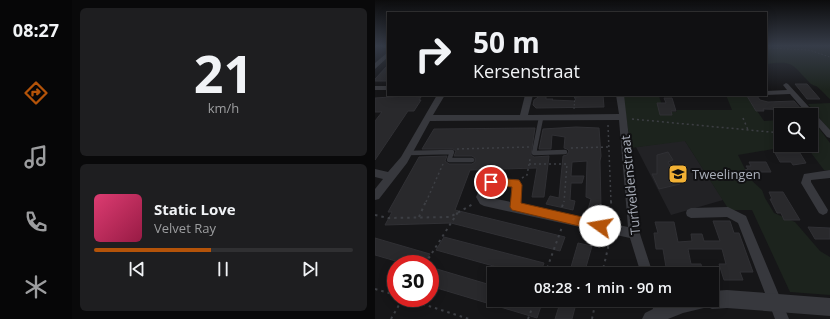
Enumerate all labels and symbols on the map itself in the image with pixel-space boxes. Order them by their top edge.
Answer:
street label: Turfveldenstraat [616,134,644,236]
school or university icon: Tweelingen [667,163,689,185]
pin [474,165,508,199]
place label: Tweelingen [692,165,761,183]
position arrow [579,205,621,247]
speed limit sign: 30 [387,255,439,307]

